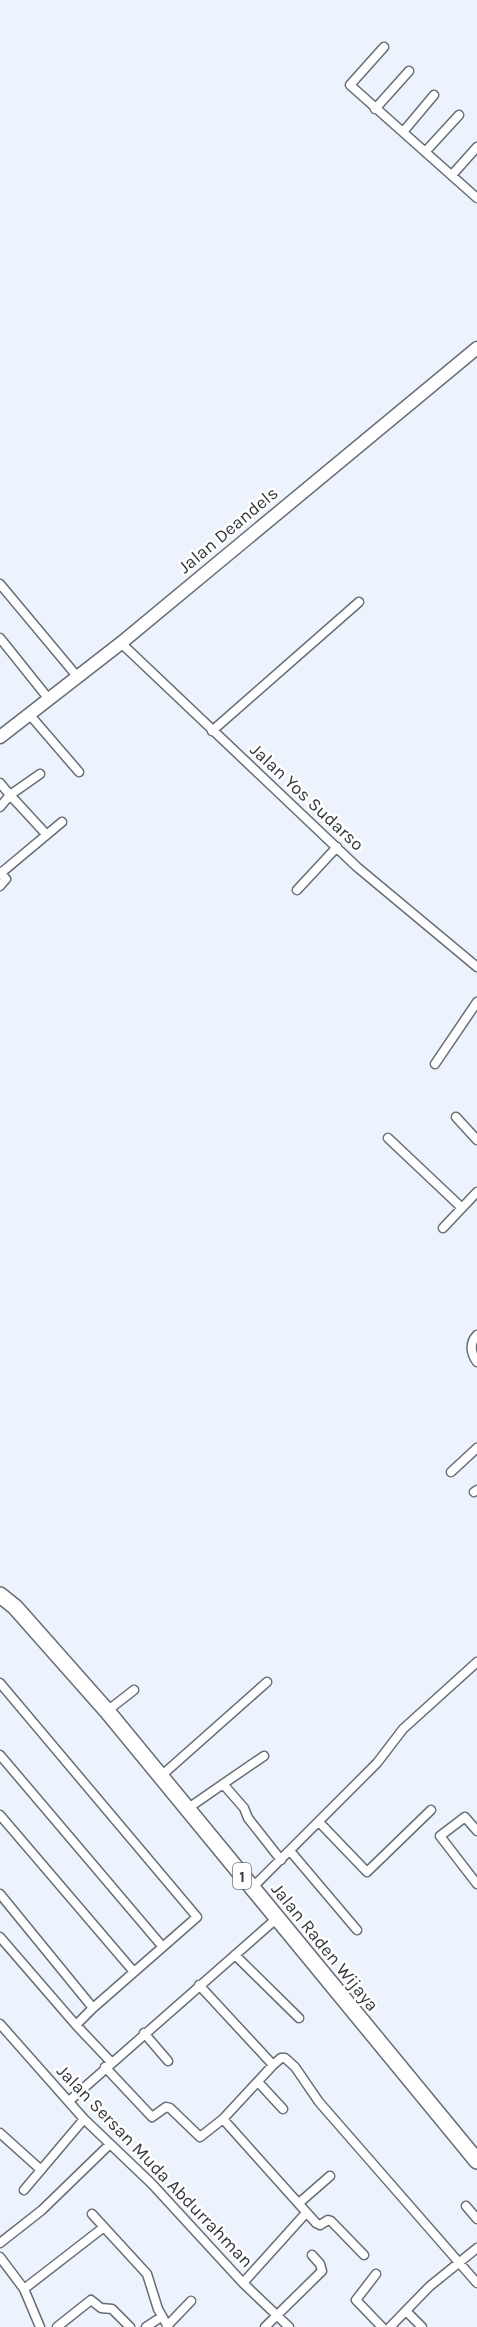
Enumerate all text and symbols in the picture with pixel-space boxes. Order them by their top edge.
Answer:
street label: Jalan Deandels [174,482,282,578]
street label: Jalan Yos Sudarso [245,739,369,855]
road number: 1 [233,1863,251,1889]
street label: Jalan Raden Wijaya [267,1878,383,2016]
street label: Jalan Sersan Muda Abdurrahman [52,2060,258,2272]

